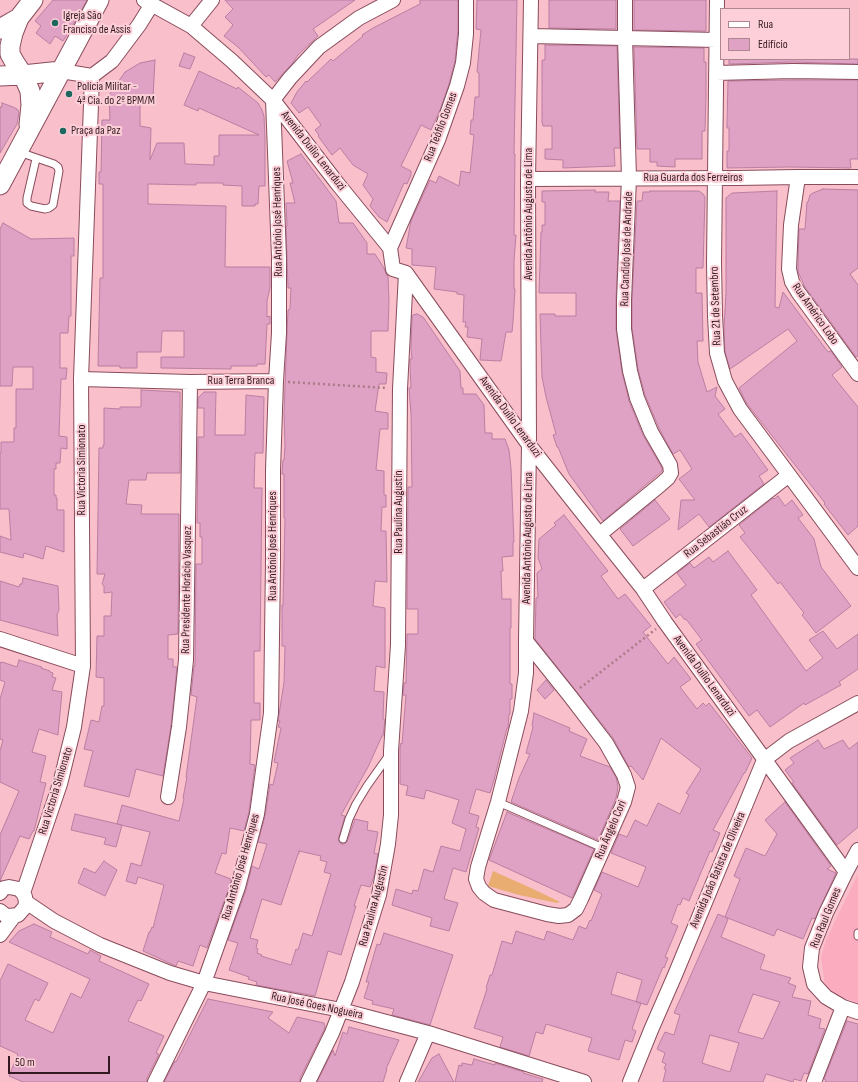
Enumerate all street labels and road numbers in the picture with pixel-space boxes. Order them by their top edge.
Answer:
street label: Rua Teófilo Gomes [421,90,461,164]
street label: Avenida Duílio Lenarduzi [278,108,348,194]
street label: Avenida Antônio Augusto de Lima [522,148,536,280]
street label: Rua Antônio José Henriques [270,167,286,277]
street label: Rua Guarda dos Ferreiros [643,171,743,185]
street label: Rua Candido José de Andrade [618,191,636,307]
street label: Rua 21 de Setembro [707,266,725,346]
street label: Rua Américo Lobo [789,281,841,347]
street label: Rua Terra Branca [208,374,274,388]
street label: Avenida Duílio Lenarduzi [476,374,544,460]
street label: Rua Victoria Simionato [75,425,89,515]
street label: Rua Paulina Augustin [392,470,406,554]
street label: Avenida Antônio Augusto de Lima [520,472,536,604]
street label: Rua Antônio José Henriques [266,491,280,601]
street label: Rua Sebastião Cruz [681,503,751,561]
street label: Rua Presidente Horácio Vasquez [179,526,195,654]
street label: Avenida Duílio Lenarduzi [670,633,738,719]
street label: Rua Victoria Simionato [36,745,76,837]
street label: Rua Ângelo Cori [592,798,630,862]
street label: Avenida João Batista de Oliveira [687,810,749,930]
street label: Rua Antônio José Henriques [219,812,263,922]
street label: Rua Paulina Augustin [356,864,392,948]
street label: Rua Raul Gomes [807,886,845,950]
street label: Rua José Goes Nogueira [270,989,364,1023]

